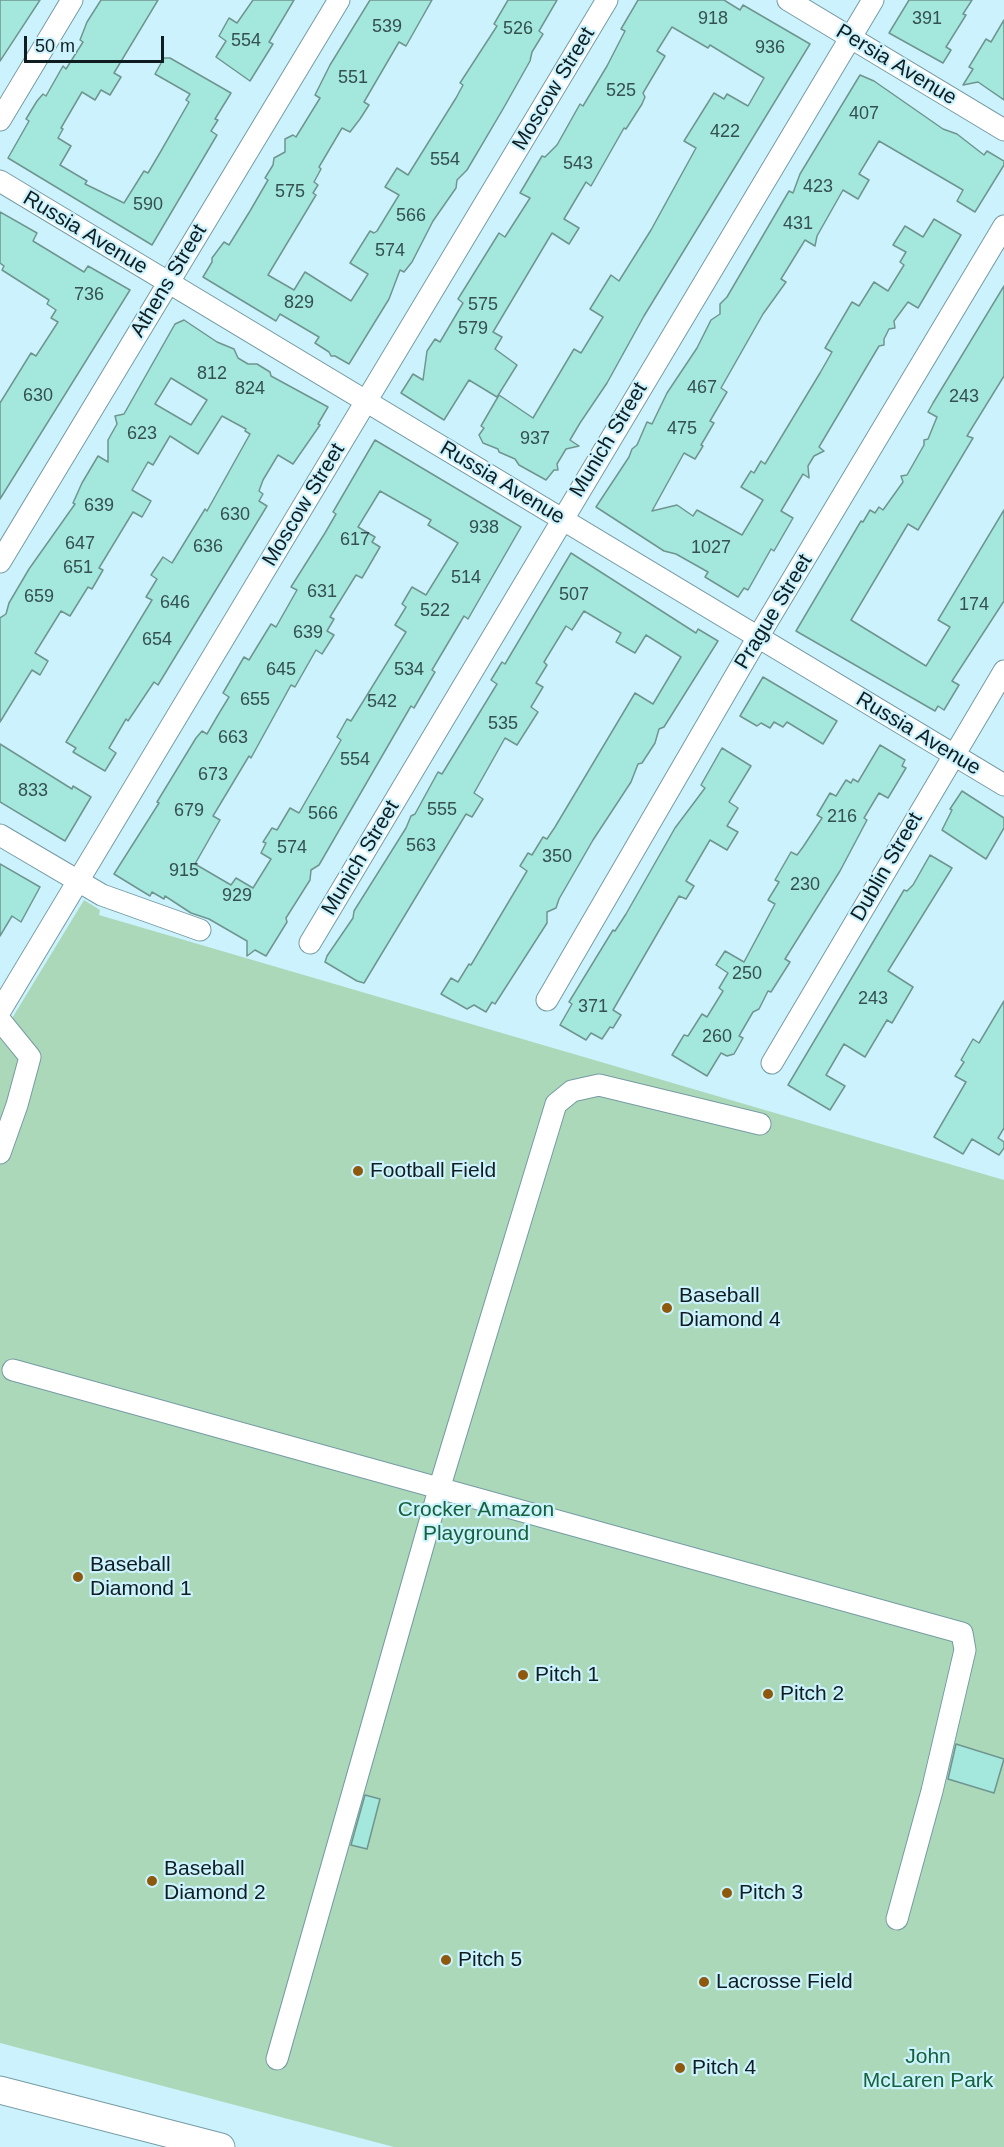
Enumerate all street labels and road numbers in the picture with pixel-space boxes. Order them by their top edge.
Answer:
street label: Persia Avenue [831,19,961,111]
street label: Moscow Street [507,23,601,155]
street label: Russia Avenue [18,186,152,280]
street label: Athens Street [125,220,213,342]
street label: Munich Street [565,378,653,502]
street label: Russia Avenue [435,436,569,530]
street label: Moscow Street [257,439,351,571]
street label: Prague Street [730,550,818,674]
street label: Russia Avenue [851,687,985,781]
street label: Munich Street [317,796,405,920]
street label: Dublin Street [846,808,928,926]

